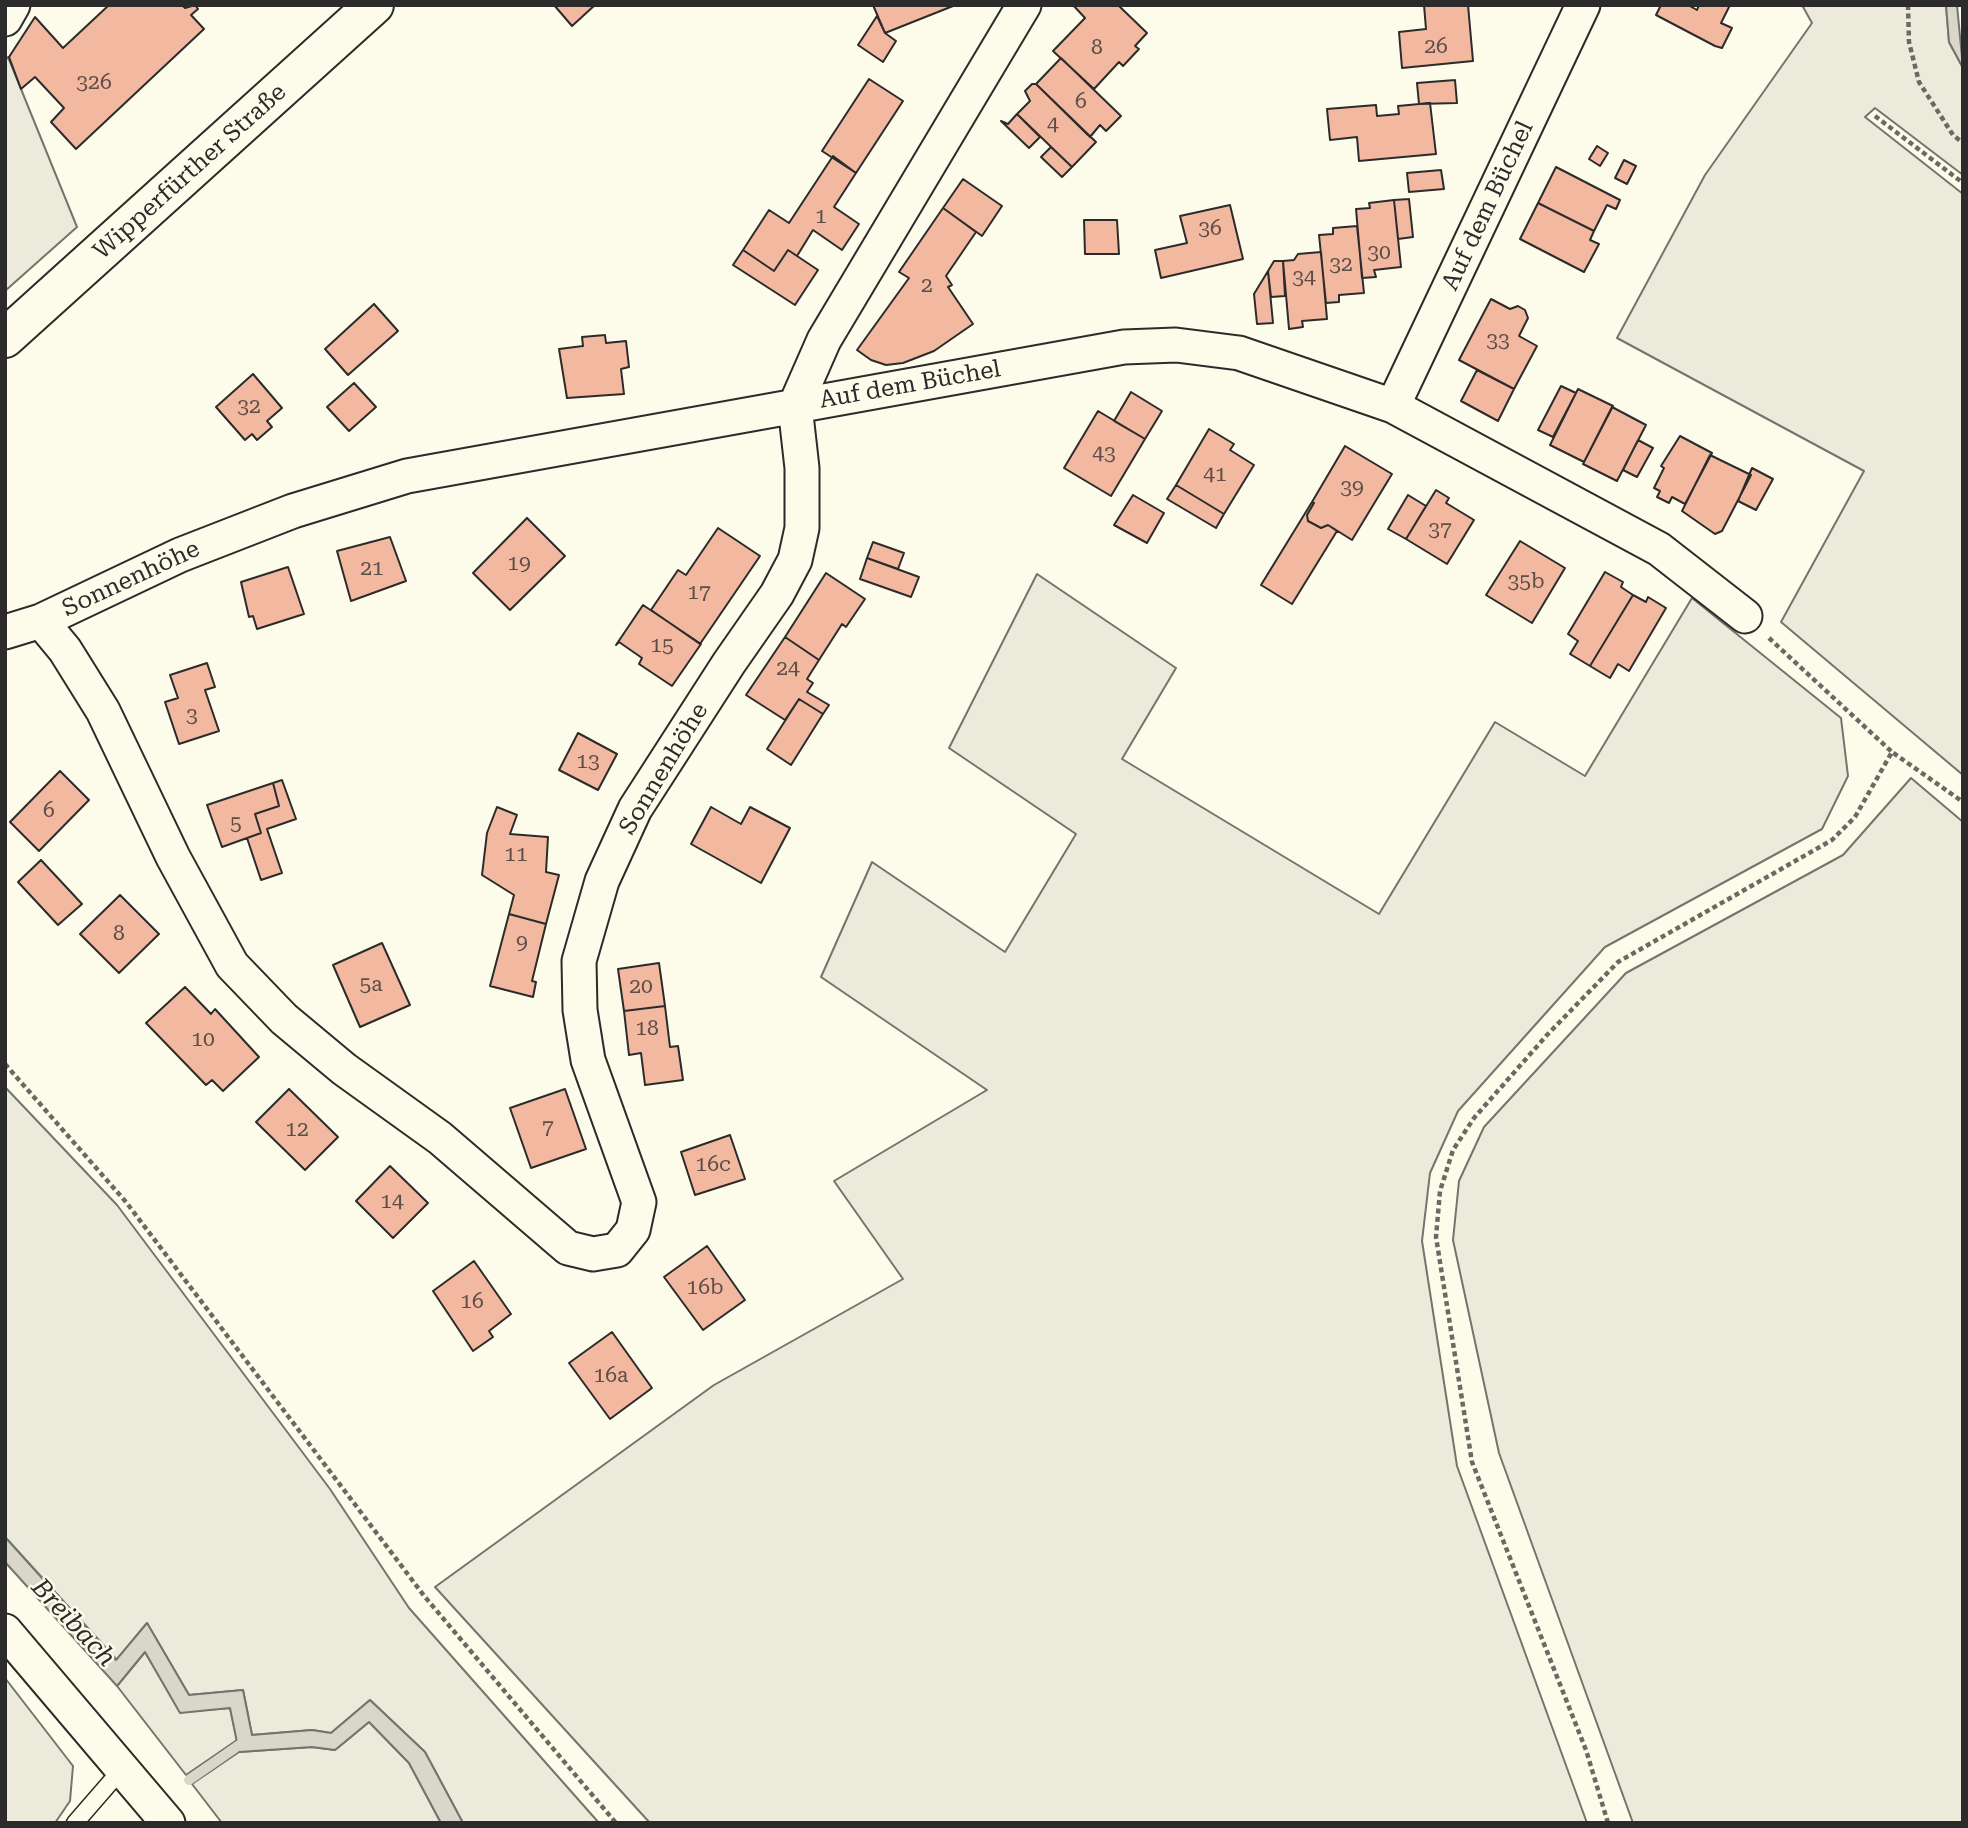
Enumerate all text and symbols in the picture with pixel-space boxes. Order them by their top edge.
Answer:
house number: 26 [1424,34,1448,60]
house number: 8 [1091,35,1103,61]
house number: 326 [76,70,112,96]
street label: Wipperfürther Straße [88,78,292,266]
house number: 6 [1075,89,1087,115]
house number: 4 [1047,112,1059,138]
street label: Auf dem Büchel [1436,117,1540,295]
house number: 1 [815,204,827,230]
house number: 36 [1198,216,1222,242]
house number: 30 [1367,240,1391,266]
house number: 32 [1329,252,1353,278]
house number: 34 [1292,265,1316,291]
house number: 2 [921,273,933,299]
house number: 33 [1486,328,1510,354]
street label: Auf dem Büchel [817,355,1003,415]
house number: 32 [237,394,261,420]
house number: 43 [1092,441,1116,467]
house number: 41 [1203,462,1227,488]
house number: 39 [1340,475,1364,501]
house number: 37 [1428,517,1452,543]
street label: Sonnenhöhe [58,535,204,623]
house number: 19 [507,551,531,577]
house number: 21 [360,556,384,582]
house number: 35b [1507,569,1545,595]
house number: 17 [687,580,711,606]
house number: 15 [650,633,674,659]
house number: 24 [776,656,800,682]
street label: Sonnenhöhe [613,698,715,840]
house number: 3 [186,703,198,729]
house number: 13 [576,749,600,775]
house number: 6 [43,798,55,824]
house number: 5 [230,811,242,837]
house number: 11 [504,842,528,868]
house number: 8 [113,921,125,947]
house number: 9 [516,930,528,956]
house number: 5a [359,972,383,998]
house number: 20 [629,974,653,1000]
house number: 18 [635,1016,659,1042]
house number: 10 [191,1027,215,1053]
house number: 7 [542,1115,554,1141]
house number: 12 [285,1117,309,1143]
house number: 16c [695,1152,731,1178]
house number: 14 [380,1189,404,1215]
house number: 16b [686,1275,724,1301]
house number: 16 [460,1289,484,1315]
house number: 16a [594,1363,628,1389]
water label: Breibach [24,1572,122,1674]

